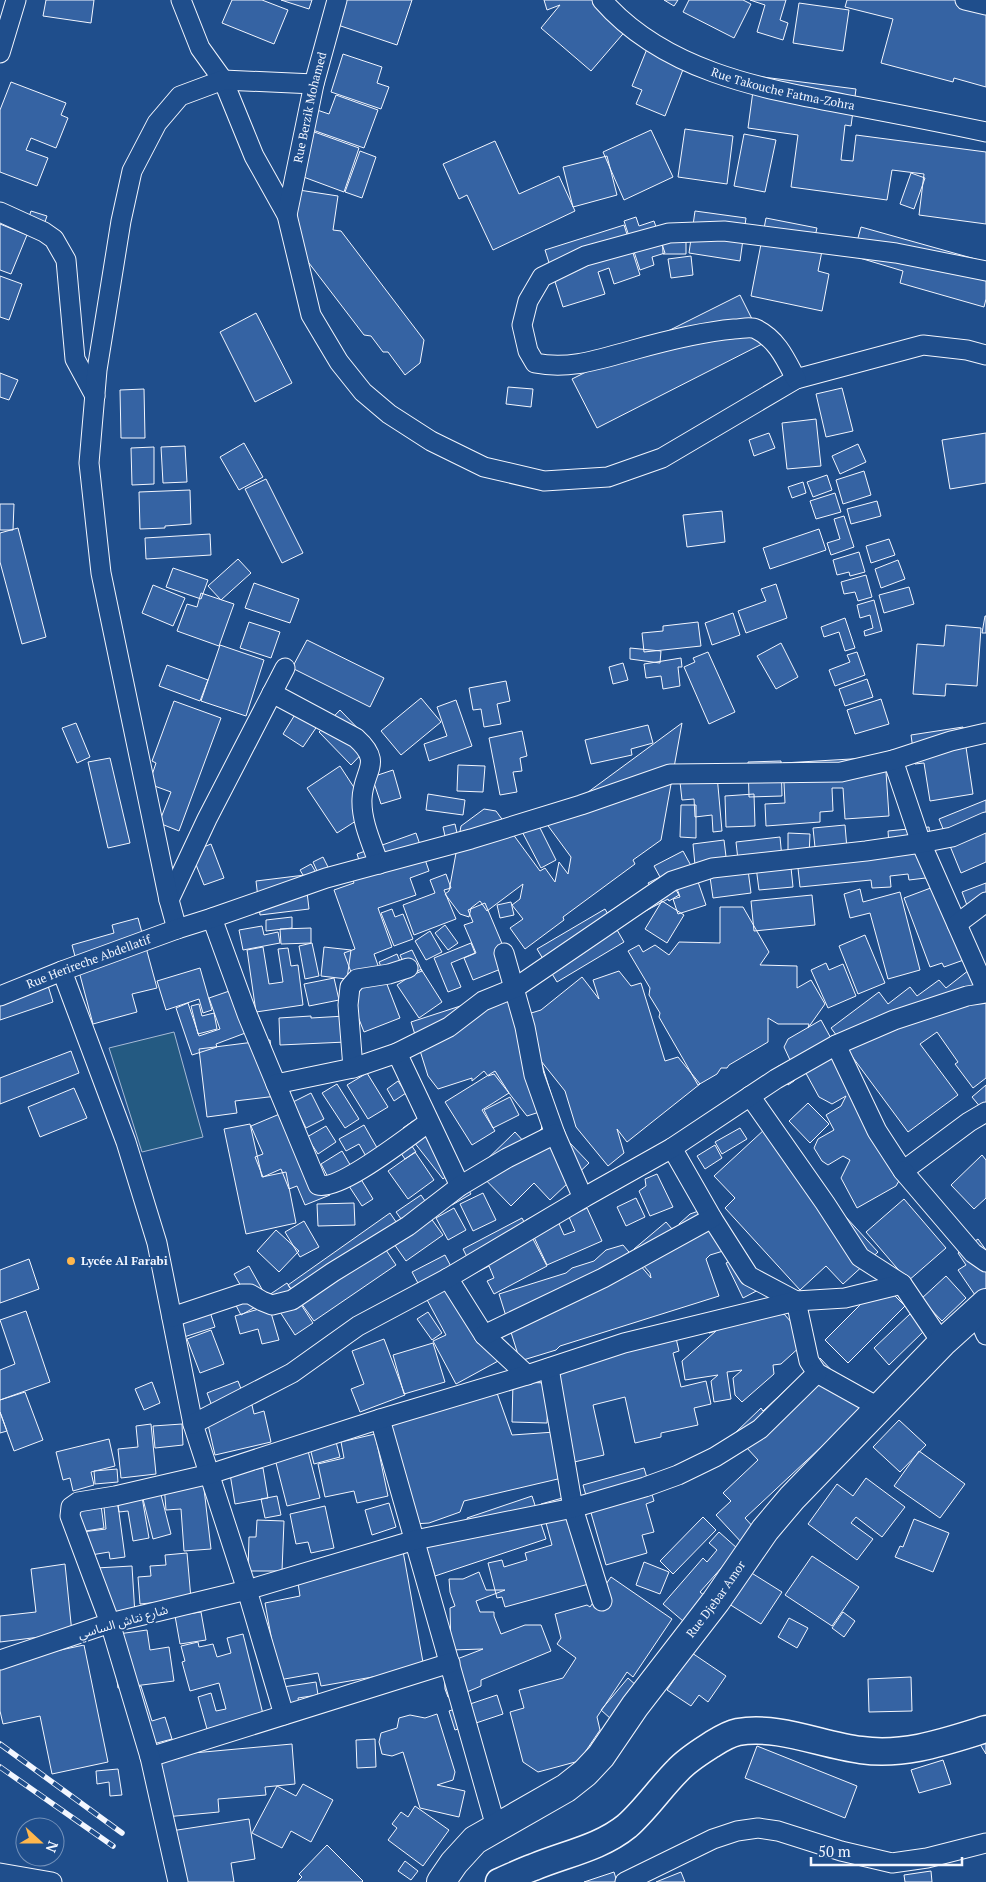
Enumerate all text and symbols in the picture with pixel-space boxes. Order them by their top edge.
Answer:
street label: Rue Berzik Mohamed [290,50,330,164]
street label: Rue Takouche Fatma-Zohra [709,64,856,113]
street label: Rue Herireche Abdellatif [24,931,153,992]
place label: Lycée Al Farabi [81,1253,168,1268]
marker: Lycée Al Farabi [65,1255,77,1267]
street label: Rue Djebar Amor [683,1557,749,1640]
street label: شارع نتاش الساسي [76,1602,170,1644]
north arrow [15,1817,65,1867]
scale bar [811,1834,962,1866]
text: N [42,1838,63,1856]
text: 50 m [818,1841,851,1861]

